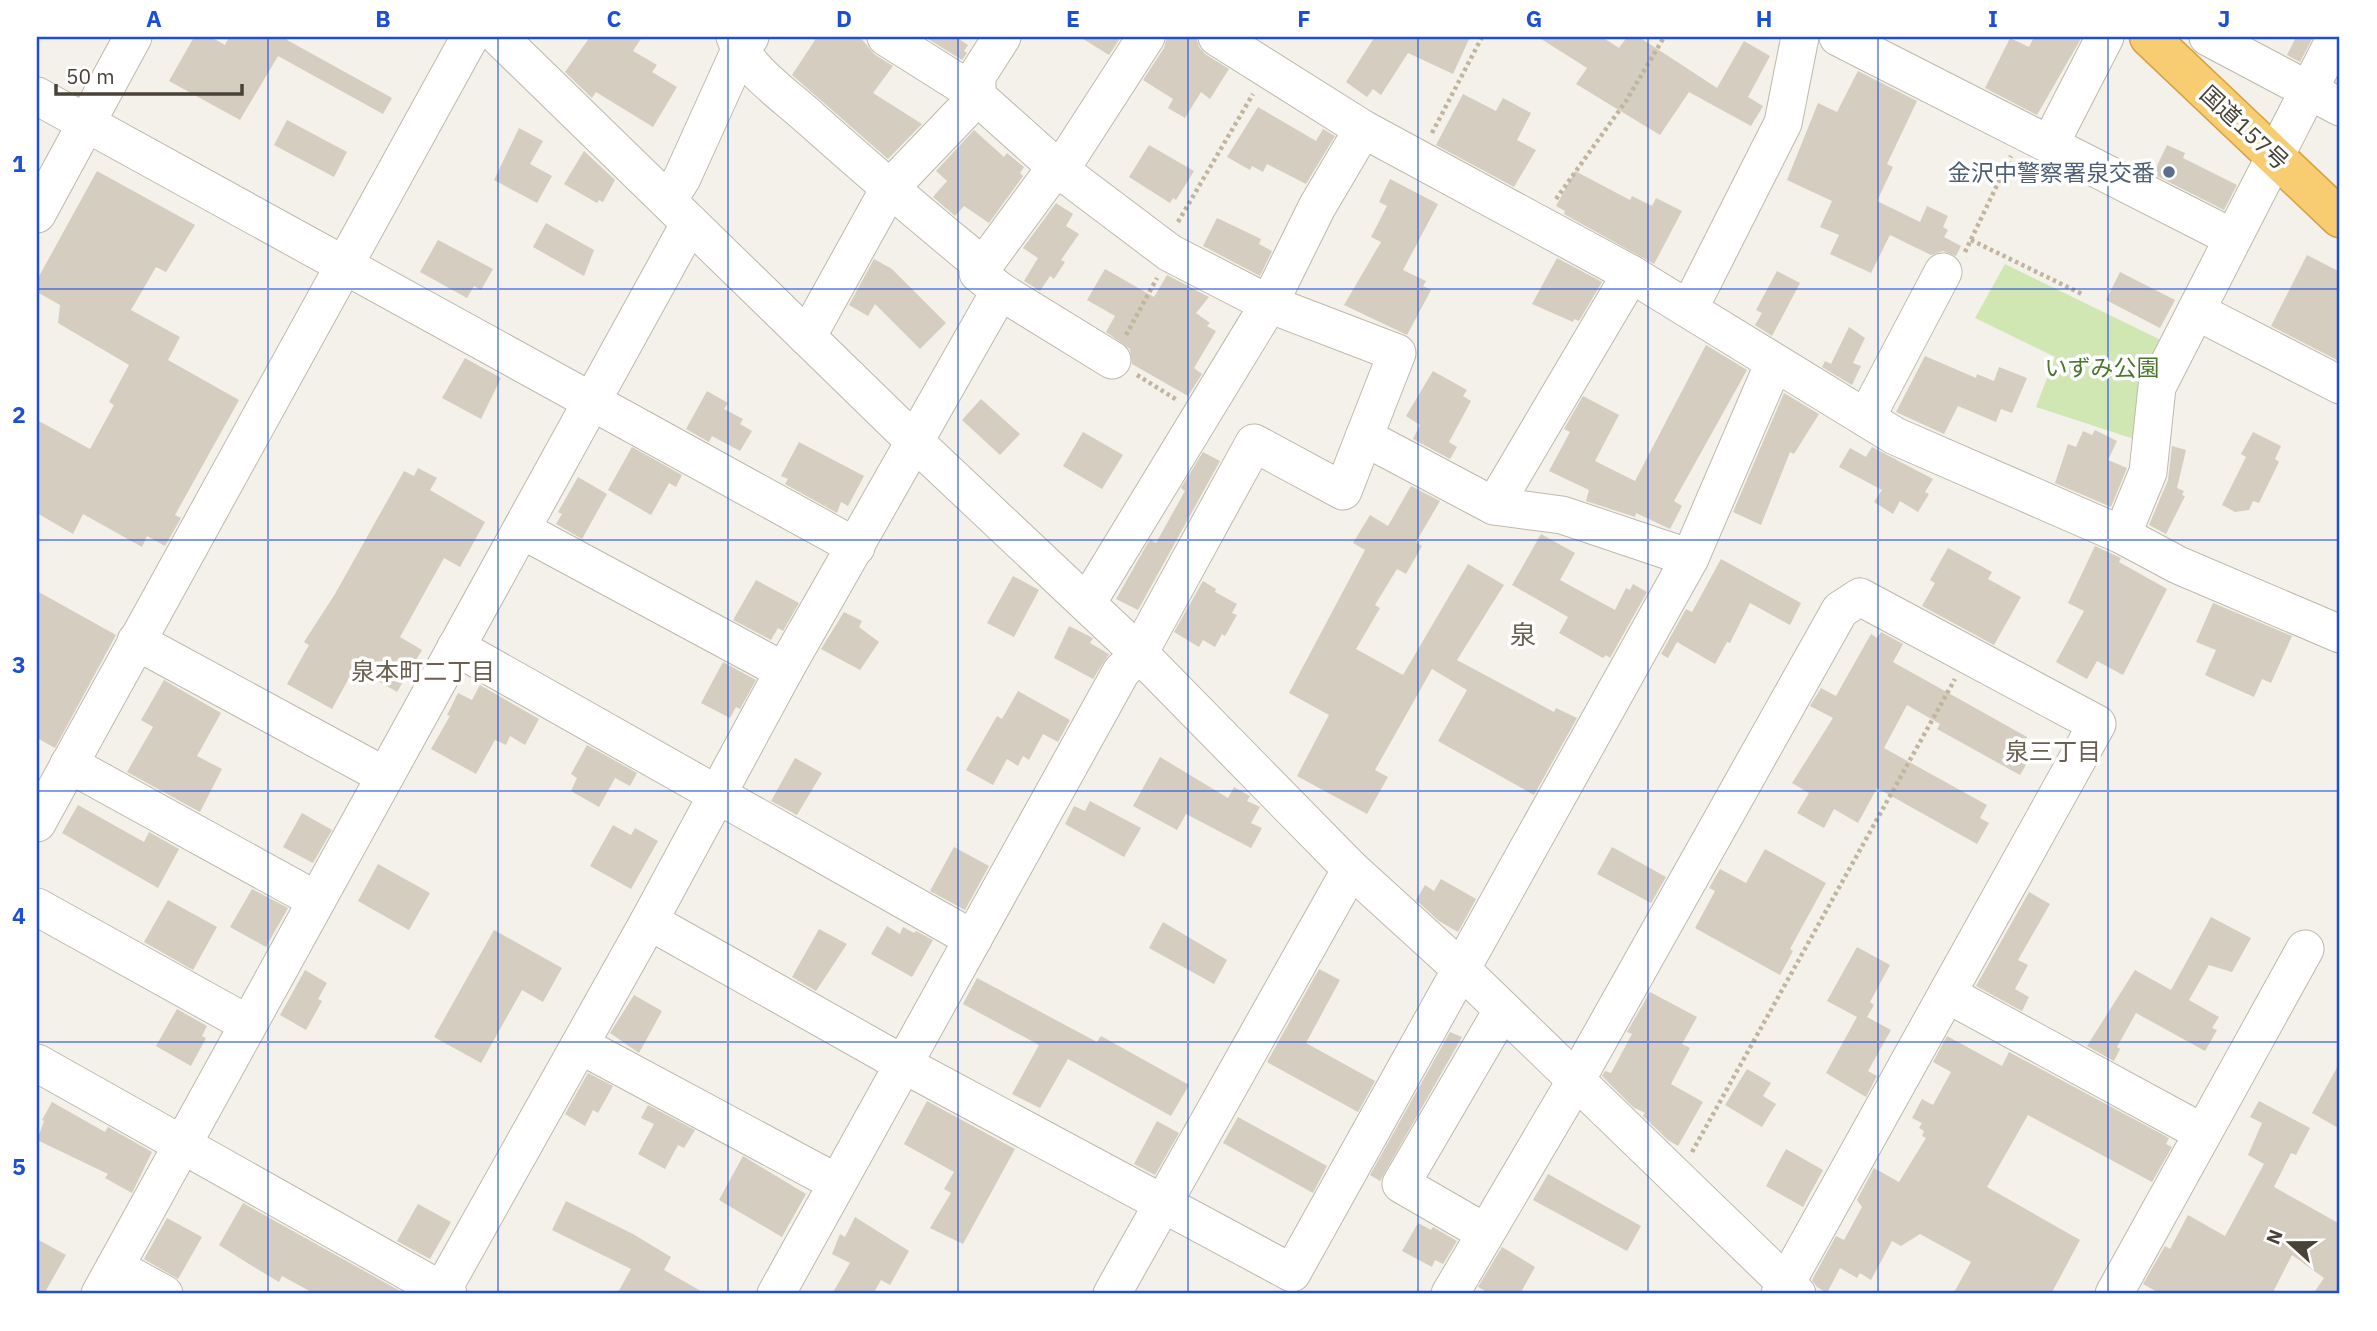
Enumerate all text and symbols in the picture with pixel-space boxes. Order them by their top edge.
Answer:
text: A [146,3,162,33]
text: B [375,3,391,33]
text: C [607,3,622,33]
text: D [836,3,852,33]
text: E [1066,3,1080,33]
text: F [1297,3,1311,33]
text: G [1526,3,1542,33]
text: H [1756,3,1772,33]
text: I [1988,3,1998,33]
text: J [2218,3,2230,33]
scale bar [56,52,242,96]
text: 50 m [66,62,115,90]
street label: 国道157号 [2194,78,2296,176]
text: 1 [12,148,26,178]
place label: 金沢中警察署泉交番 [1948,157,2155,187]
marker: 金沢中警察署泉交番 [2161,164,2177,180]
park label: いずみ公園 [2045,352,2160,382]
text: 2 [12,399,26,429]
district label: 泉 [1510,617,1536,651]
text: 3 [12,649,26,679]
district label: 泉本町二丁目 [351,655,495,687]
district label: 泉三丁目 [2005,735,2101,767]
text: 4 [12,900,26,930]
text: 5 [12,1151,26,1181]
north arrow [2254,1208,2324,1278]
text: N [2260,1226,2288,1248]

